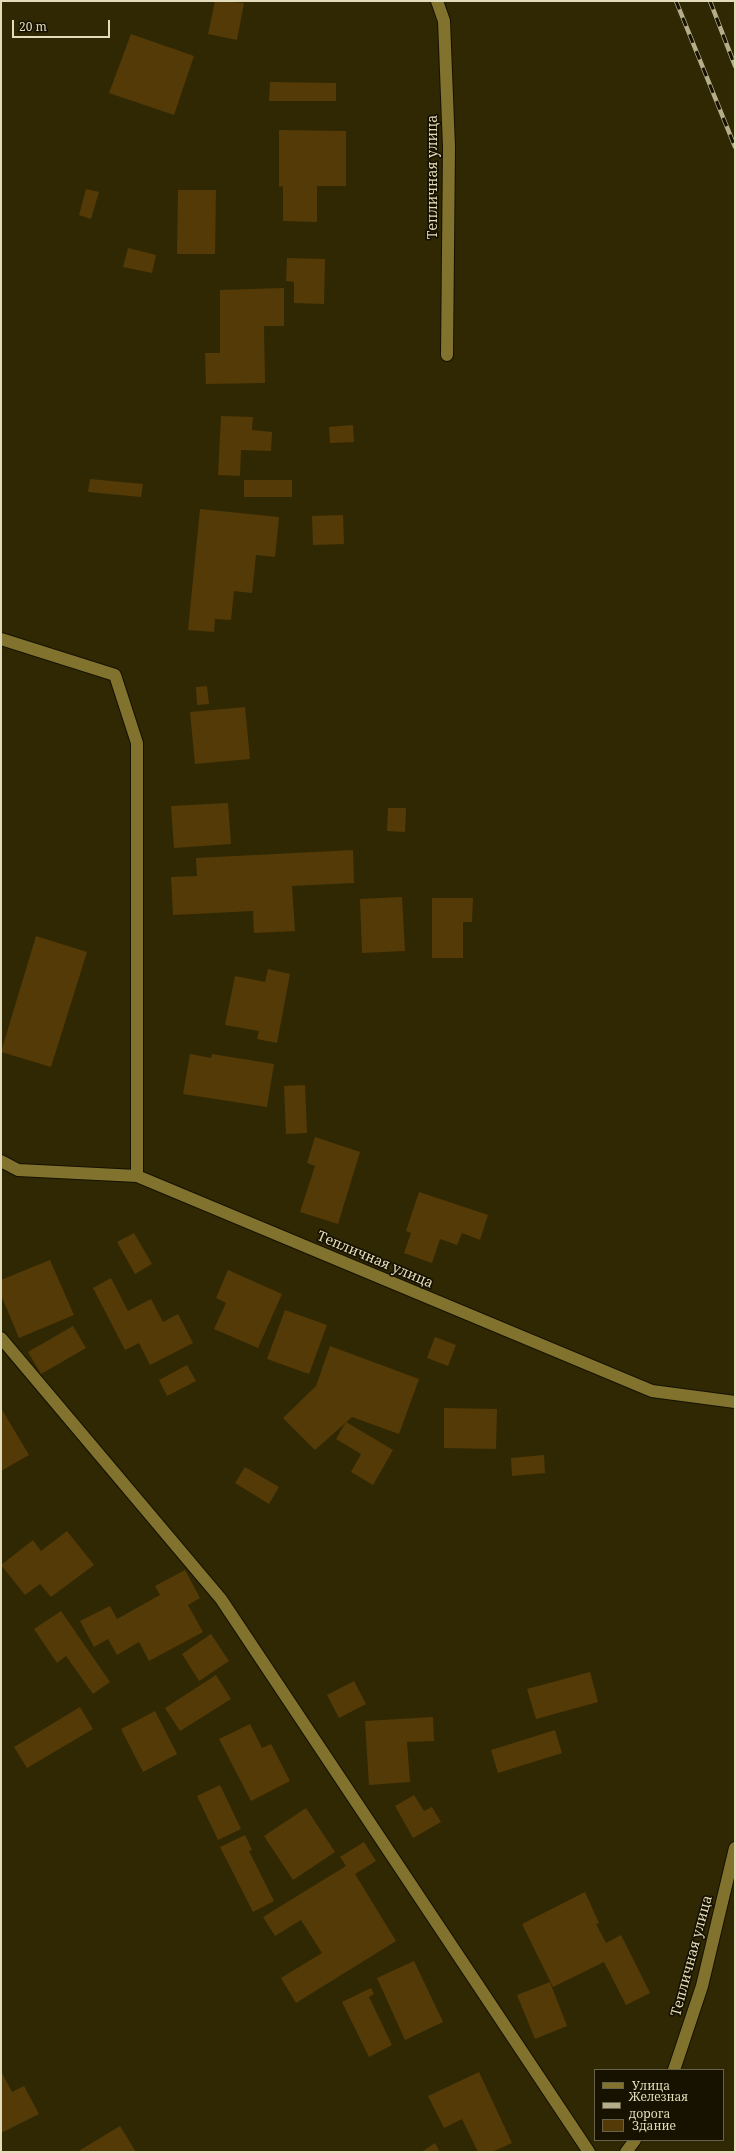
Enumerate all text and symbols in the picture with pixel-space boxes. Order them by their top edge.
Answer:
scale bar [14,12,112,38]
text: 20 m [19,18,47,35]
street label: Тепличная улица [425,115,441,239]
street label: Тепличная улица [314,1228,436,1292]
street label: Тепличная улица [668,1894,716,2018]
legend [594,2069,724,2141]
text: Улица [632,2077,670,2094]
text: Железная дорога [629,2088,688,2122]
text: Здание [632,2117,676,2134]

